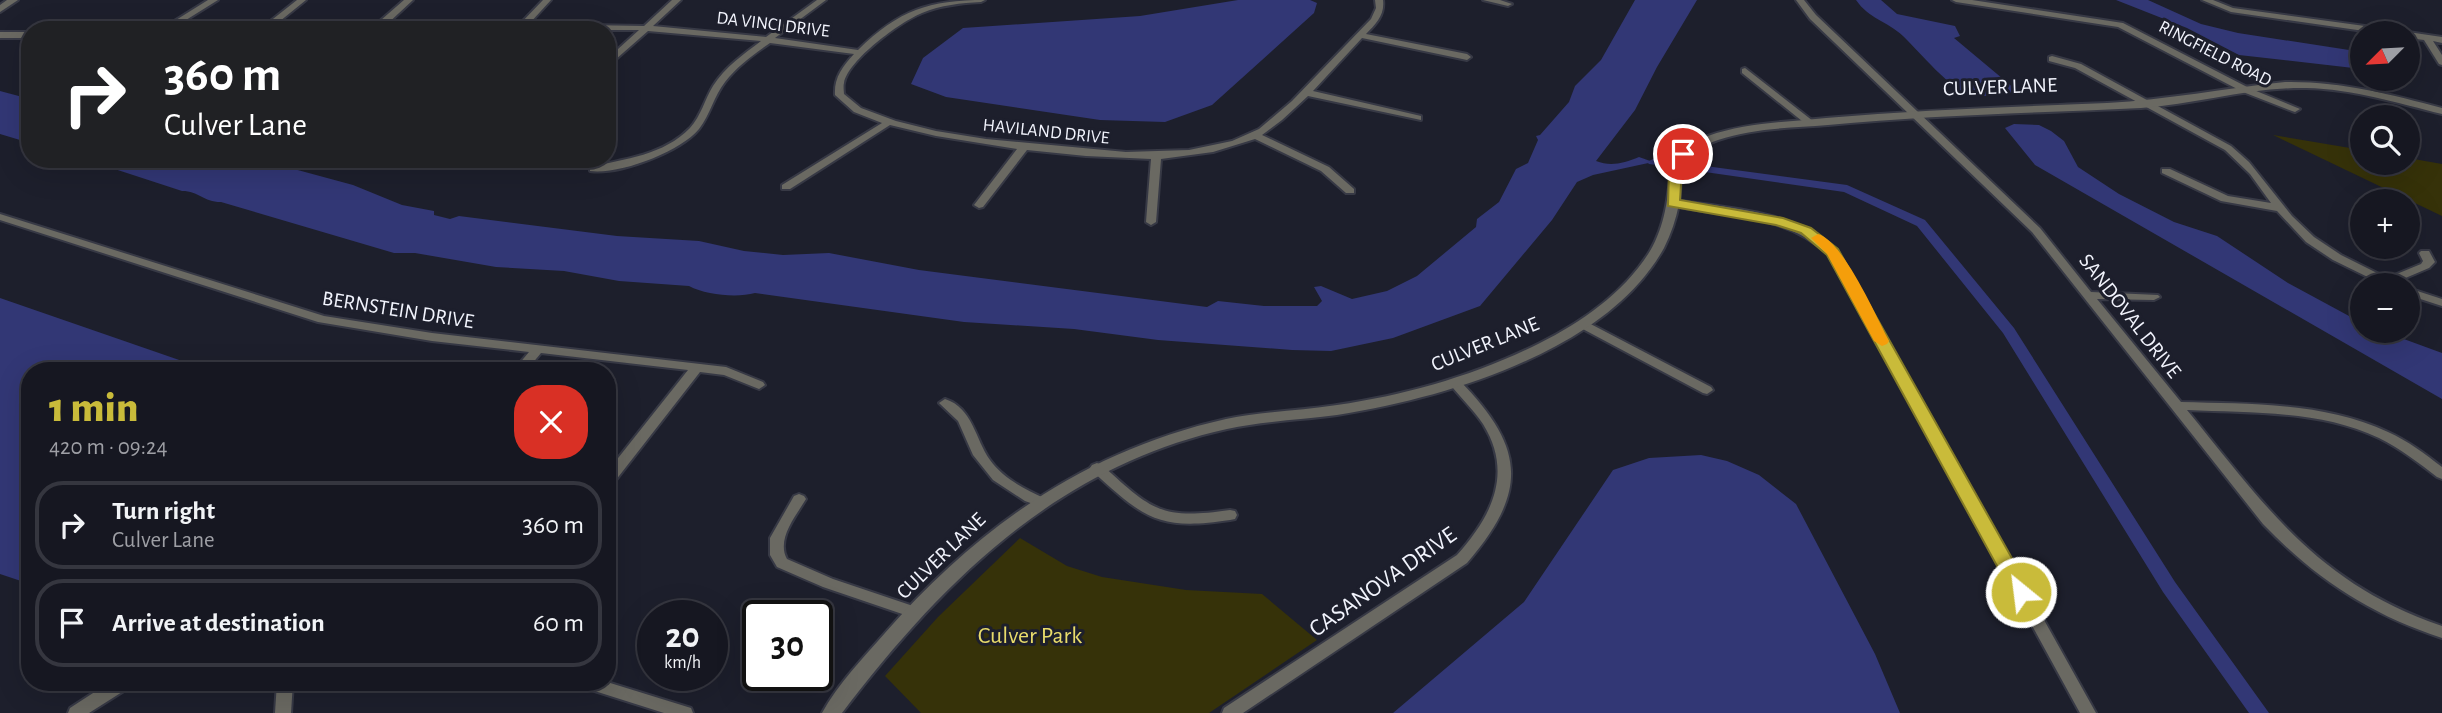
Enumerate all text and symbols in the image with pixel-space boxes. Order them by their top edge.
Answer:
street label: DA VINCI DRIVE [715,9,831,41]
street label: RINGFIELD ROAD [2156,18,2274,90]
north arrow [2350,21,2420,91]
map controls [2350,21,2420,343]
icon: right [49,49,140,140]
text: 360 m [164,51,281,100]
street label: CULVER LANE [1943,75,2057,99]
button: search [2350,105,2420,175]
text: Culver Lane [164,109,307,141]
street label: HAVILAND DRIVE [982,116,1110,148]
pin [1653,124,1713,184]
icon: arrive [1664,135,1702,173]
button: + [2350,189,2420,259]
street label: SANDOVAL DRIVE [2075,250,2185,382]
button: − [2350,273,2420,343]
street label: BERNSTEIN DRIVE [321,288,475,332]
street label: CULVER LANE [1428,313,1542,375]
button: close [514,385,588,459]
text: 1 min [49,387,138,429]
text: 420 m · 09:24 [49,436,167,459]
text: Turn right [112,498,215,524]
icon: right [53,506,91,544]
street label: CULVER LANE [893,509,989,603]
text: 360 m [522,512,584,538]
street label: CASANOVA DRIVE [1305,522,1461,641]
text: Culver Lane [112,529,215,552]
position arrow [1984,555,2058,629]
speed limit sign: 30 [742,600,833,691]
icon: arrive [53,604,91,642]
text: Arrive at destination [112,610,325,636]
text: 60 m [533,610,584,636]
text: 20 [665,619,700,654]
park label: Culver Park [978,624,1082,648]
text: km/h [664,654,701,672]

